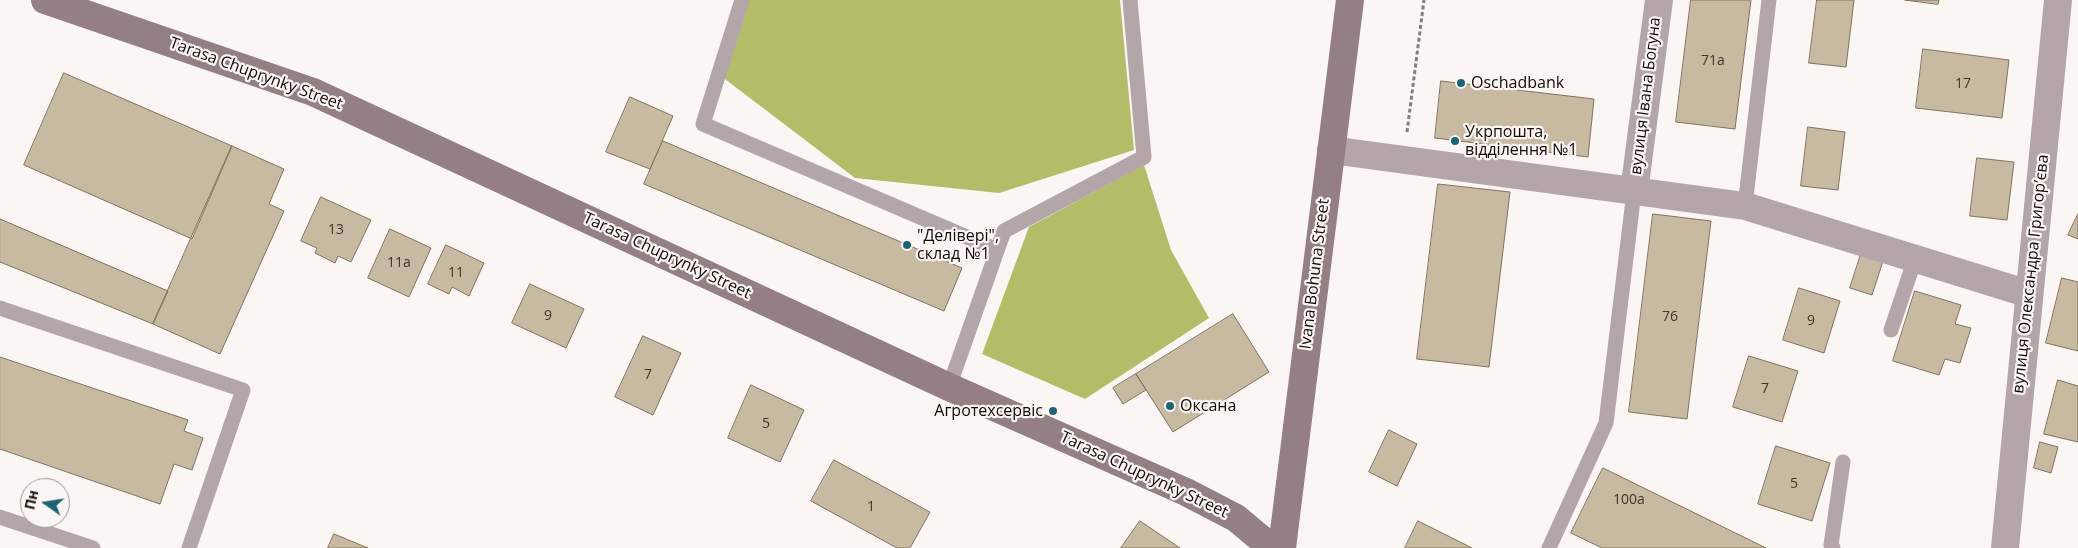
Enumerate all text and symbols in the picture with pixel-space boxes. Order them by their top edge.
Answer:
street label: вулиця Івана Богуна [1627,16,1665,176]
street label: Tarasa Chuprynky Street [167,34,345,114]
house number: 71а [1701,53,1725,69]
place label: Oschadbank [1471,73,1564,93]
house number: 17 [1955,76,1971,92]
marker: Oschadbank [1455,77,1467,89]
place label: Укрпошта, відділення №1 [1465,122,1578,160]
marker: Укрпошта, відділення №1 [1449,135,1461,147]
street label: вулиця Олександра Григорʼєва [2009,153,2053,395]
street label: Ivana Bohuna Street [1296,198,1334,350]
street label: Tarasa Chuprynky Street [580,209,754,303]
house number: 13 [328,222,344,238]
place label: "Делівері", склад №1 [917,226,999,264]
marker: "Делівері", склад №1 [901,239,913,251]
house number: 11а [387,255,411,271]
house number: 11 [448,265,464,281]
house number: 9 [544,308,552,324]
house number: 76 [1662,309,1678,325]
house number: 9 [1807,313,1815,329]
house number: 7 [644,367,652,383]
house number: 7 [1761,381,1769,397]
place label: Оксана [1180,396,1236,416]
marker: Оксана [1164,400,1176,412]
place label: Агротехсервіс [934,401,1043,421]
marker: Агротехсервіс [1047,405,1059,417]
house number: 5 [762,416,770,432]
street label: Tarasa Chuprynky Street [1057,428,1231,522]
house number: 5 [1790,476,1798,492]
north arrow [20,478,70,528]
text: Пн [19,488,42,511]
house number: 100а [1613,492,1645,508]
house number: 1 [867,499,875,515]

